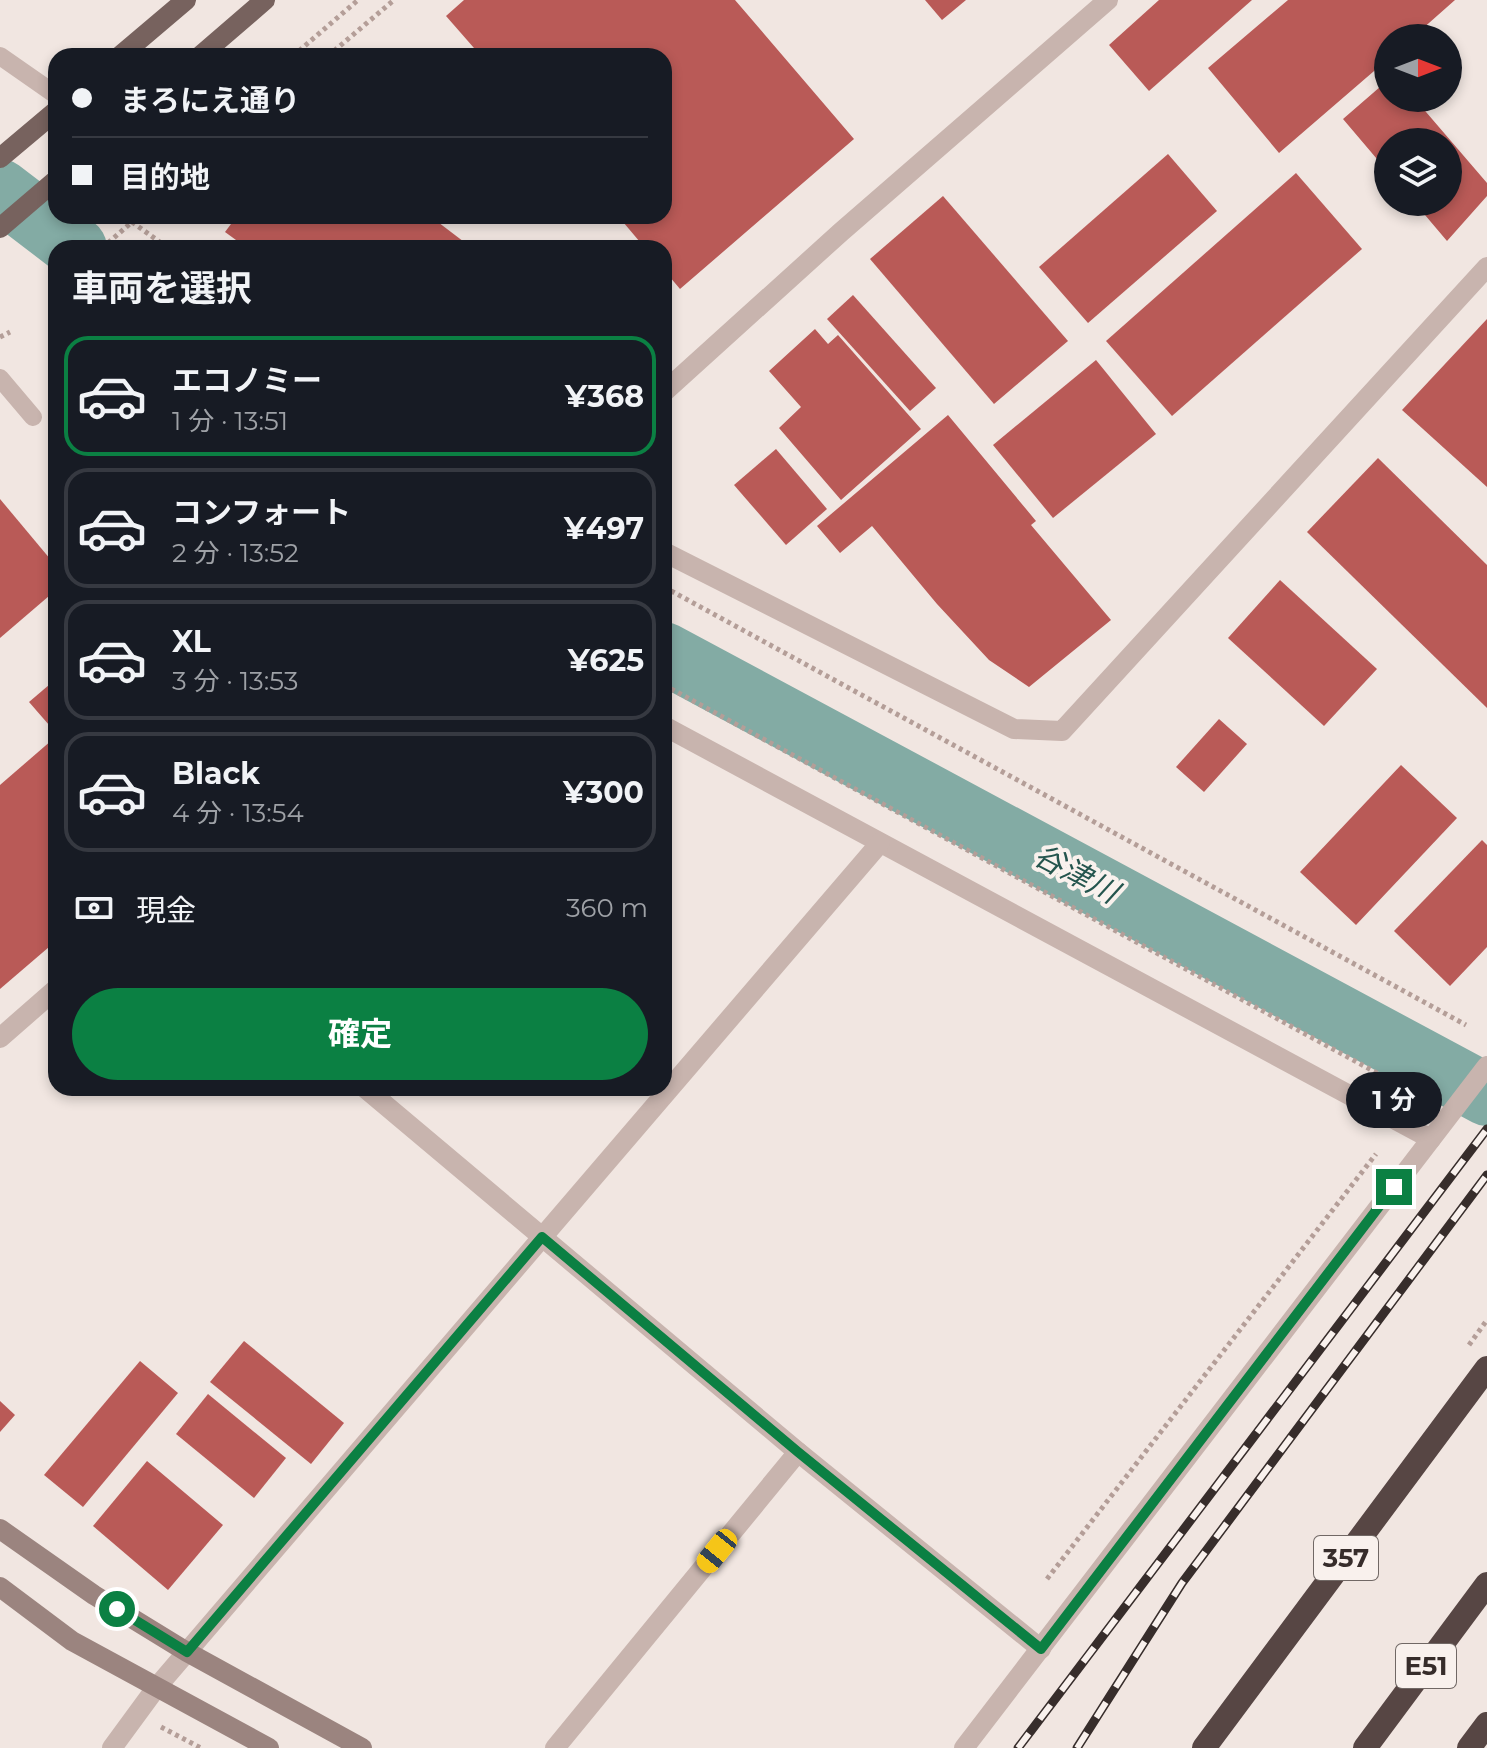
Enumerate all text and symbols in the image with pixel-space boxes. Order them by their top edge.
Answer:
north arrow [1374,24,1462,112]
map controls [1374,24,1462,216]
text: まろにえ通り [120,82,300,119]
button: layers [1374,128,1462,216]
text: 目的地 [120,159,210,196]
text: 車両を選択 [72,266,252,310]
icon: car [76,360,148,432]
text: エコノミー [172,362,322,399]
text: ¥368 [565,378,644,415]
text: 1 分 · 13:51 [172,405,288,437]
icon: car [76,492,148,564]
text: コンフォート [172,494,351,531]
text: ¥497 [564,510,644,547]
text: 2 分 · 13:52 [172,537,299,569]
text: XL [172,623,211,660]
icon: car [76,624,148,696]
text: ¥625 [568,642,644,679]
text: 3 分 · 13:53 [172,665,298,697]
text: Black [172,755,260,792]
icon: car [76,756,148,828]
text: ¥300 [563,774,644,811]
text: 4 分 · 13:54 [172,797,304,829]
water label: 谷津川 [1028,836,1127,912]
icon: cash [72,886,116,930]
text: 現金 [136,892,196,929]
text: 360 m [566,892,648,924]
button: 確定 [72,988,648,1080]
callout: 1 分 [1346,1071,1442,1127]
text: 1 分 [1372,1084,1416,1116]
route end [1376,1169,1412,1205]
car [693,1525,741,1577]
road number: 357 [1314,1536,1378,1580]
route start [99,1591,135,1627]
road number: E51 [1396,1644,1456,1688]

